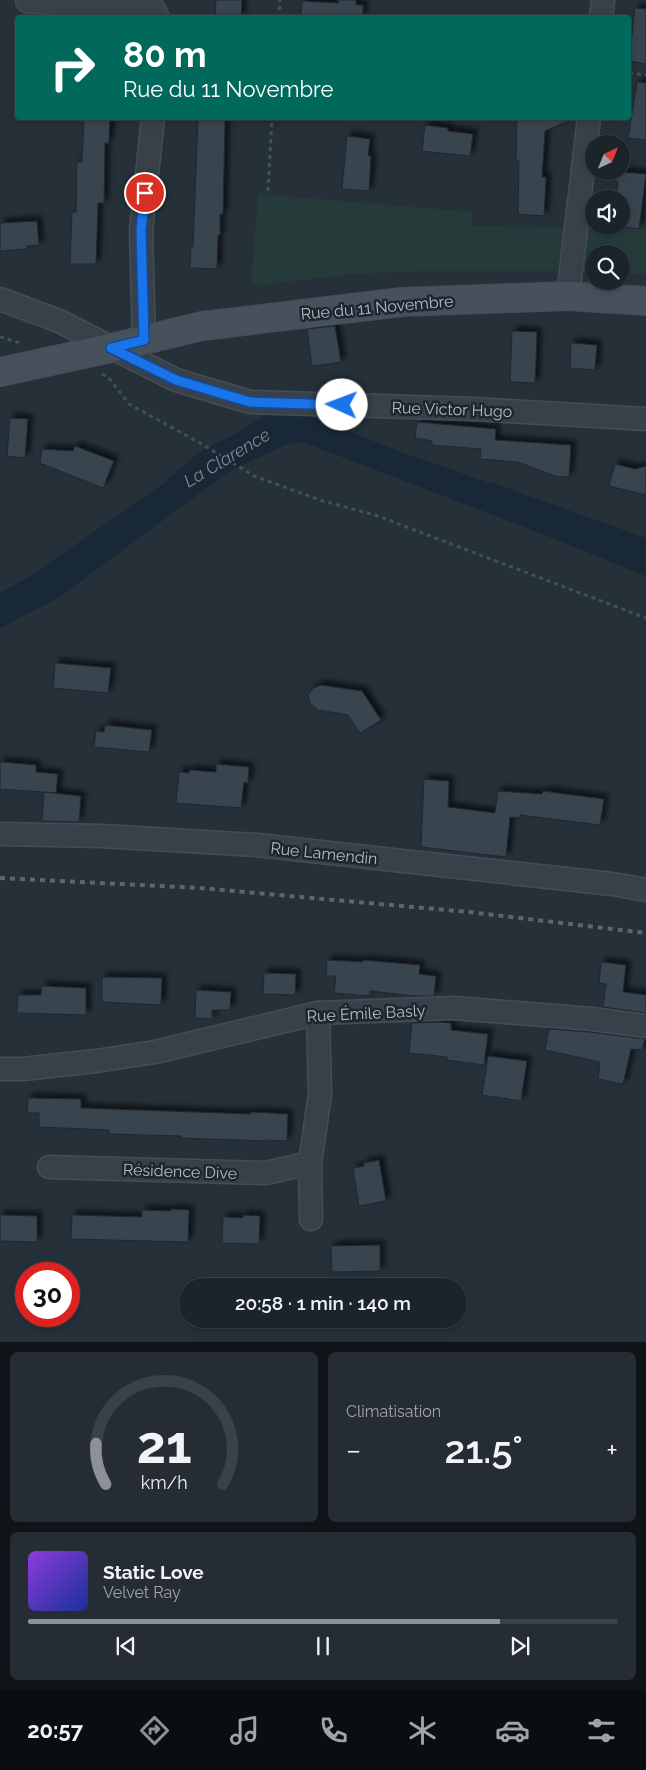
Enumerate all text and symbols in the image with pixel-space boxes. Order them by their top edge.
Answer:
text: 80 m [123,34,207,75]
icon: right [40,35,105,100]
text: Rue du 11 Novembre [123,76,333,102]
north arrow [585,135,630,180]
map controls [585,135,630,290]
pin [124,172,166,214]
icon: arrive [131,179,159,207]
button: sound [585,190,630,235]
button: search [585,245,630,290]
street label: Rue du 11 Novembre [300,291,454,324]
position arrow [315,378,367,430]
street label: Rue Victor Hugo [391,398,513,421]
water label: La Clarence [180,423,274,492]
street label: Rue Lamendin [269,838,378,869]
street label: Rue Émile Basly [306,1000,426,1026]
street label: Résidence Dive [123,1160,237,1183]
speed limit sign: 30 [15,1262,80,1327]
text: 20:58 · 1 min · 140 m [235,1292,411,1314]
text: Climatisation [346,1402,441,1421]
text: 21 [136,1414,192,1475]
text: 21.5° [445,1427,523,1472]
text: − [346,1434,361,1467]
text: + [606,1434,618,1467]
text: km/h [140,1472,188,1493]
text: Static Love [103,1561,204,1583]
text: Velvet Ray [103,1583,181,1602]
icon: previous [112,1632,140,1660]
icon: pause [309,1632,337,1660]
icon: next [506,1632,534,1660]
icon: directions [137,1713,172,1748]
icon: music [227,1713,262,1748]
icon: phone [316,1713,351,1748]
icon: climate [405,1713,440,1748]
icon: car [495,1713,530,1748]
icon: filters [584,1713,619,1748]
text: 20:57 [27,1717,83,1743]

